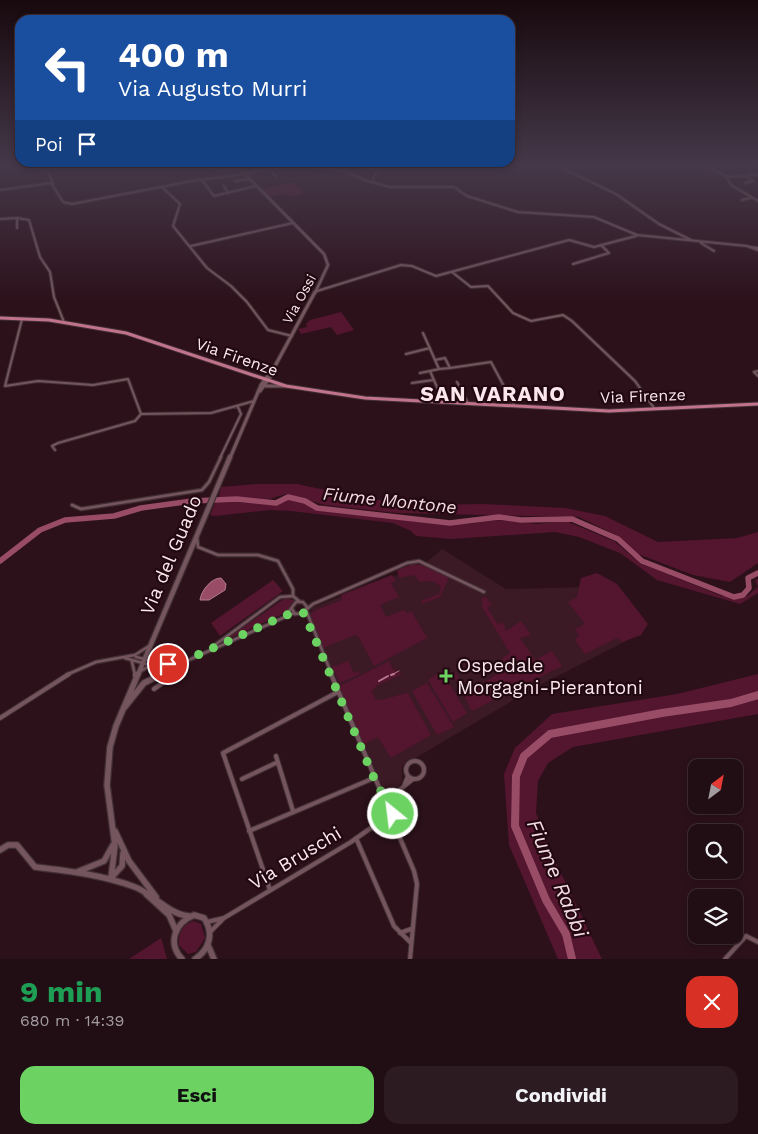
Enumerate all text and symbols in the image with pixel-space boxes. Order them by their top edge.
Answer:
text: 400 m [118,34,229,76]
icon: left [35,35,100,100]
text: Via Augusto Murri [118,76,307,101]
icon: arrive [73,130,101,158]
text: Poi [35,133,63,156]
street label: Via Ossi [279,271,319,327]
street label: Via Firenze [193,334,281,380]
district label: SAN VARANO [420,381,566,406]
street label: Via Firenze [600,385,686,407]
water label: Fiume Montone [322,483,458,517]
street label: Via del Guado [135,491,207,619]
pin [147,643,189,685]
icon: arrive [154,650,182,678]
place label: Ospedale Morgagni-Pierantoni [457,654,643,699]
marker: Ospedale Morgagni-Pierantoni [439,669,453,683]
north arrow [688,759,742,814]
map controls [688,759,743,944]
position arrow [366,787,418,839]
water label: Fiume Rabbi [522,815,594,941]
street label: Via Bruschi [245,821,345,895]
button: search [688,824,743,879]
button: layers [688,889,743,944]
text: 9 min [20,974,103,1009]
button: close [686,976,738,1028]
text: 680 m · 14:39 [20,1011,124,1030]
button: Esci [20,1066,374,1124]
button: Condividi [384,1066,738,1124]

